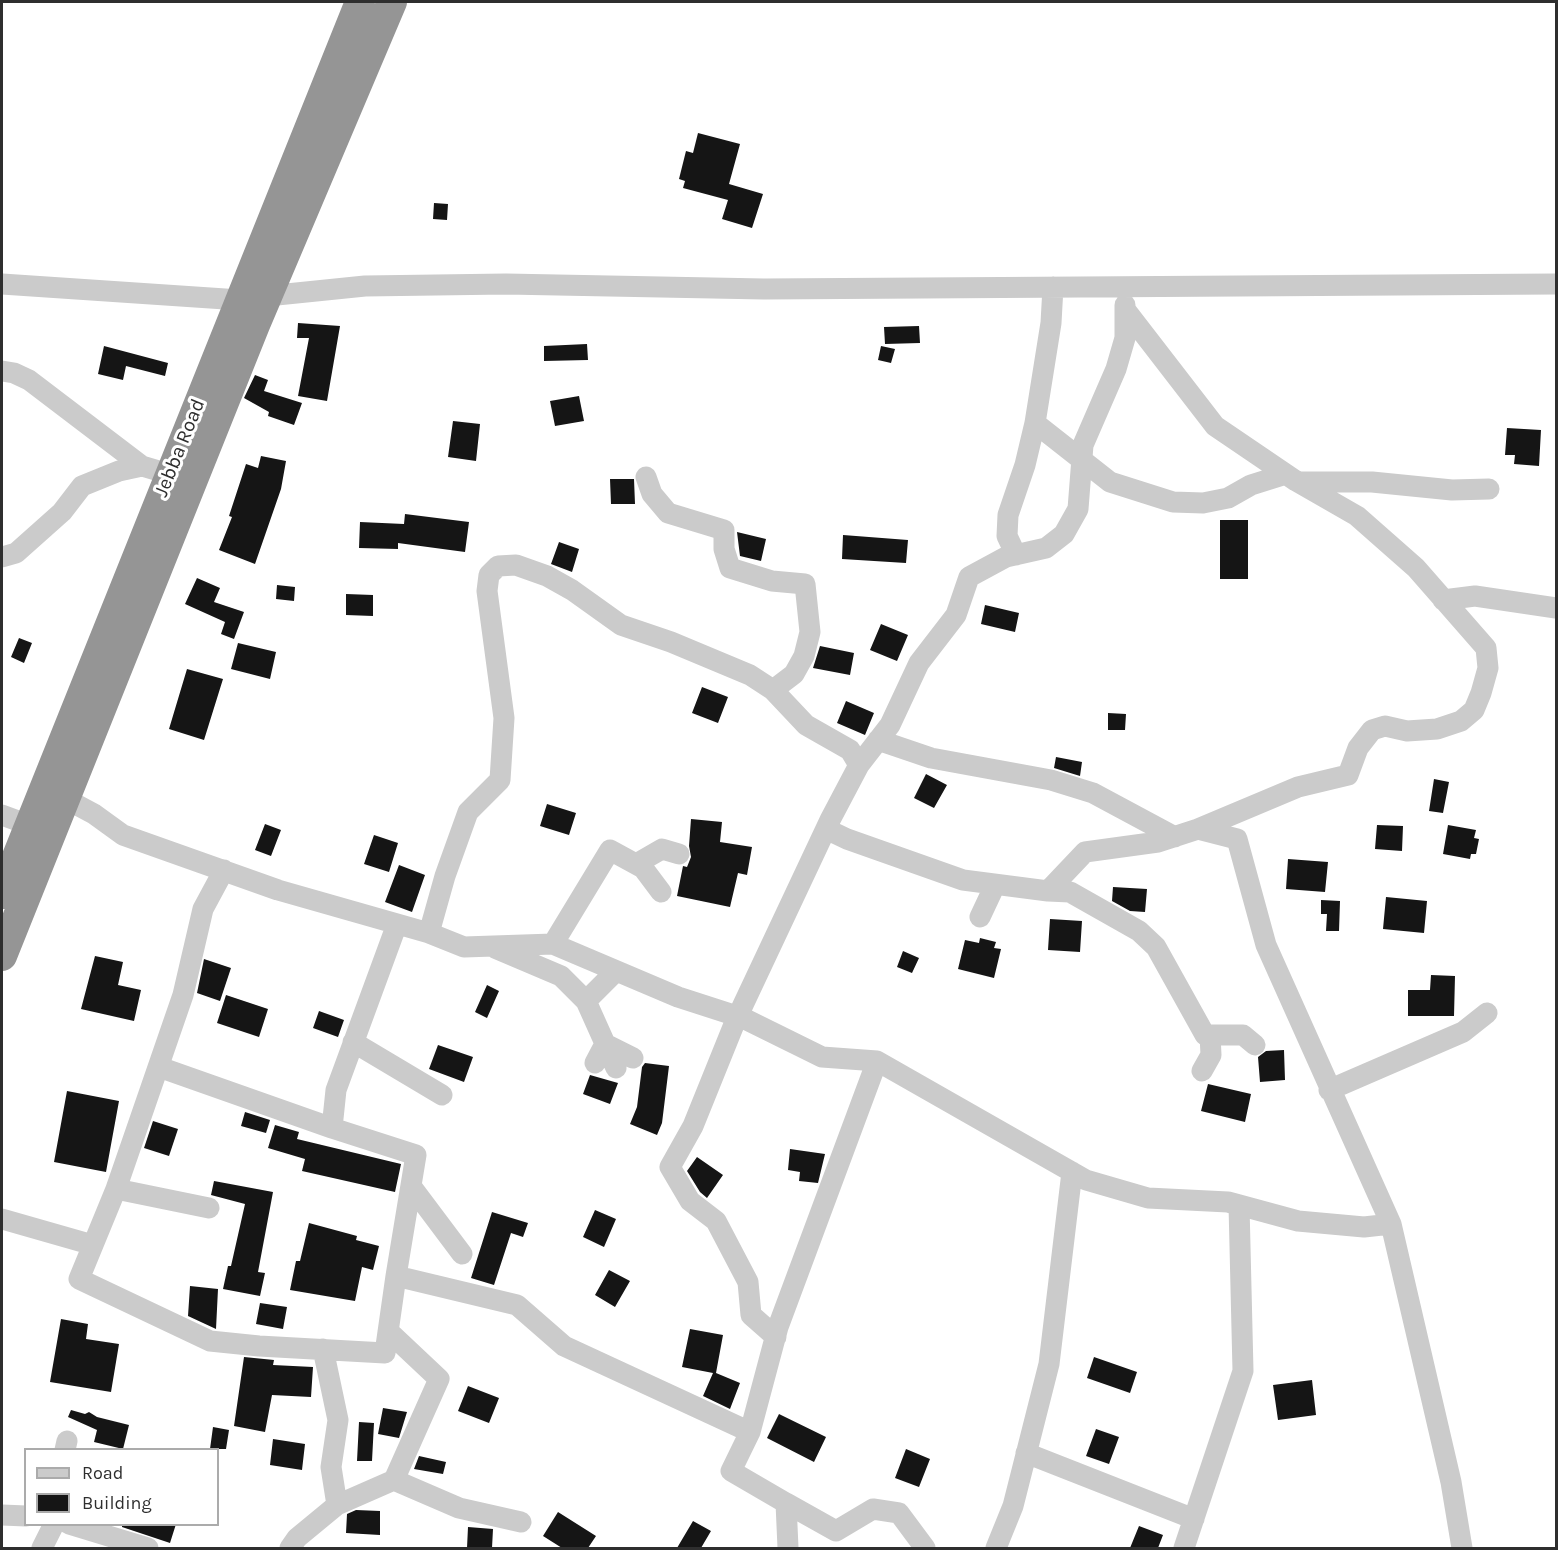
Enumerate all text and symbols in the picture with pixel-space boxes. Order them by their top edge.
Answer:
street label: Jebba Road [149,395,211,501]
legend [24,1448,219,1526]
text: Road [82,1462,123,1484]
text: Building [82,1492,152,1514]

